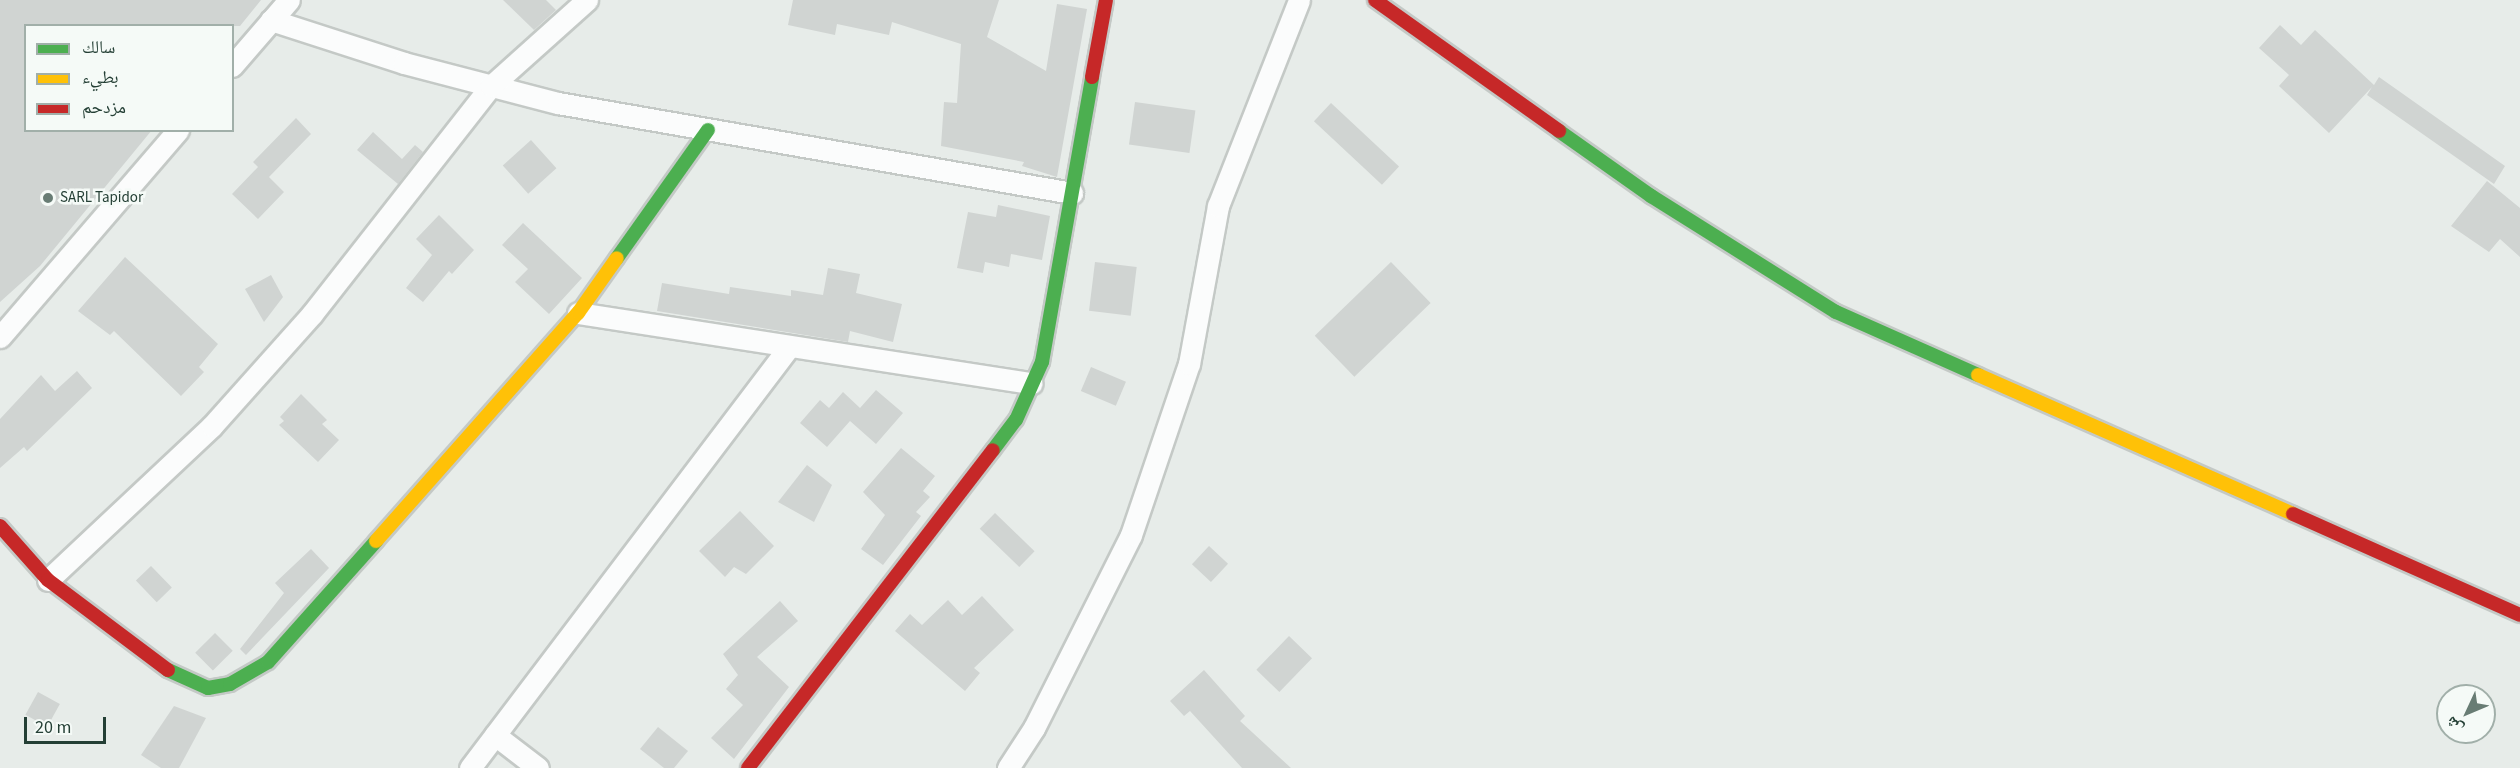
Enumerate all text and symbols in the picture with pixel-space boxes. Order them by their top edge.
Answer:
legend [24,24,234,132]
text: سالك [82,35,115,60]
text: بطيء [82,65,119,90]
text: مزدحم [82,95,126,120]
place label: SARL Tapidor [60,189,143,207]
marker: SARL Tapidor [41,191,55,205]
north arrow [2436,684,2496,744]
scale bar [27,705,110,743]
text: ش [2441,711,2468,739]
text: 20 m [35,715,71,740]

